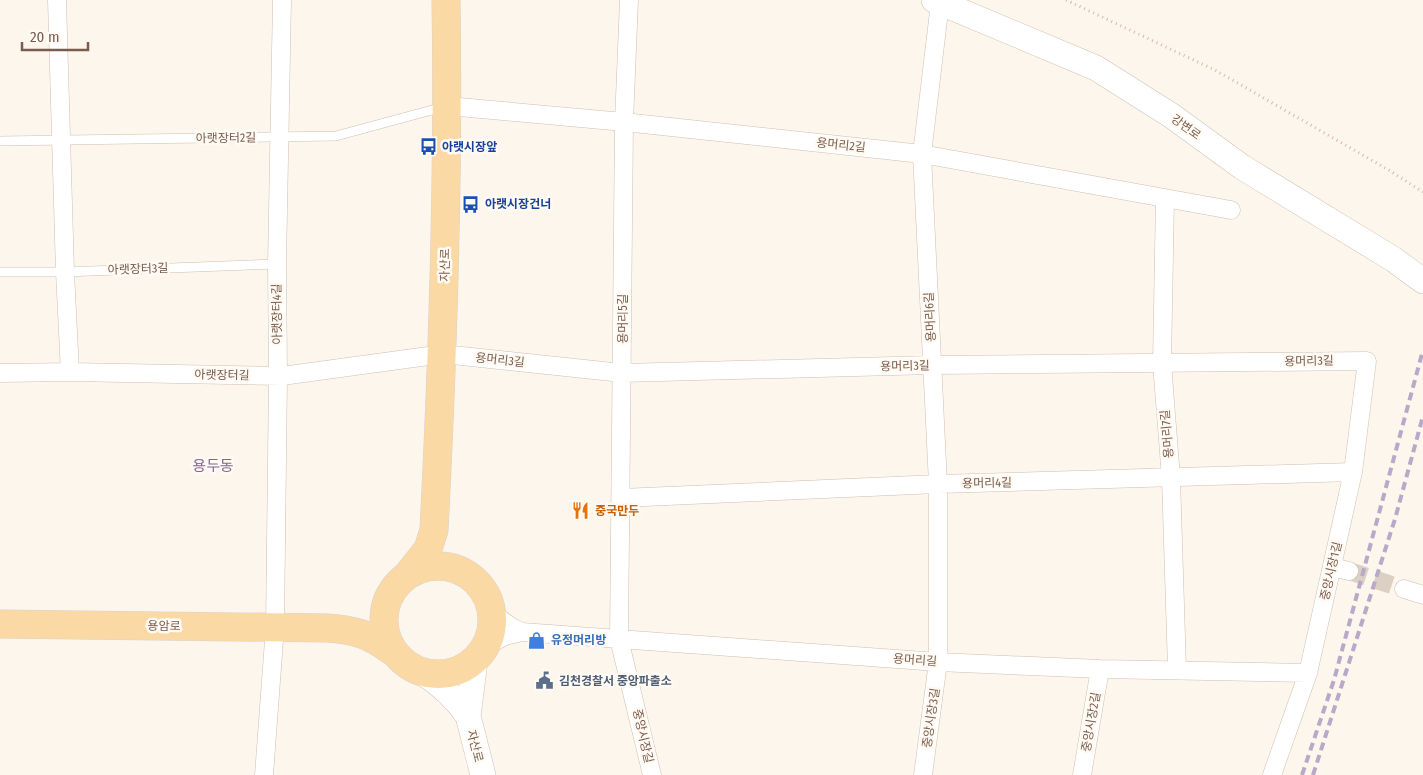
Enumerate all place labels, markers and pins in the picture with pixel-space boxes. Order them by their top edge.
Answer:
bus stop icon: 아랫시장앞 [418,137,438,157]
place label: 아랫시장앞 [442,140,497,154]
bus stop icon: 아랫시장건너 [461,194,481,214]
place label: 아랫시장건너 [485,197,551,211]
restaurant icon: 중국만두 [571,501,591,521]
place label: 중국만두 [595,504,639,518]
shop icon: 유정머리방 [527,630,547,650]
place label: 유정머리방 [551,633,606,647]
public building icon: 김천경찰서 중앙파출소 [535,671,555,691]
place label: 김천경찰서 중앙파출소 [559,674,672,688]

